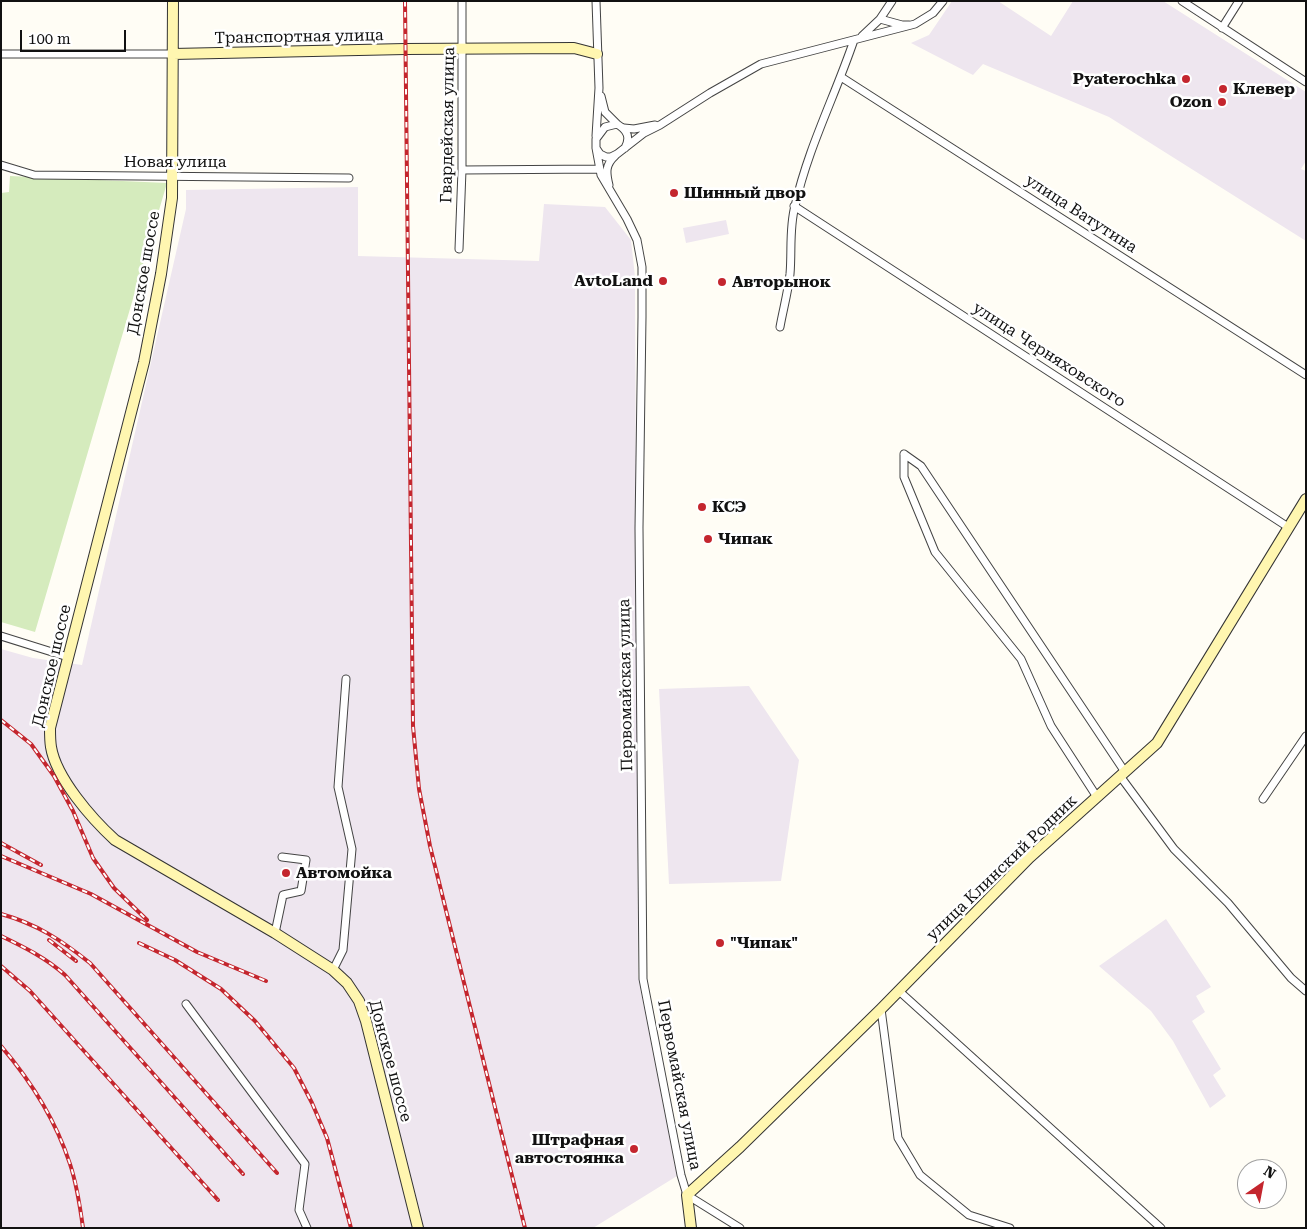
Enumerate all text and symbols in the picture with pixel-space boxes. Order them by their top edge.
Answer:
scale bar [22,20,129,52]
street label: Транспортная улица [214,26,384,48]
text: 100 m [28,30,71,48]
street label: Гвардейская улица [437,47,459,203]
place label: Pyaterochka [1073,69,1176,89]
marker: Pyaterochka [1180,73,1192,85]
place label: Клевер [1233,79,1295,99]
marker: Клевер [1217,83,1229,95]
place label: Ozon [1170,92,1212,112]
marker: Ozon [1216,96,1228,108]
street label: Новая улица [124,152,226,172]
street label: улица Ватутина [1022,171,1140,257]
place label: Шинный двор [684,183,806,203]
marker: Шинный двор [668,187,680,199]
street label: Донское шоссе [124,210,164,336]
place label: AvtoLand [574,271,653,291]
place label: Авторынок [732,272,831,292]
marker: AvtoLand [657,275,669,287]
marker: Авторынок [716,276,728,288]
street label: улица Черняховского [969,298,1129,412]
place label: КСЭ [712,497,746,517]
marker: КСЭ [696,501,708,513]
place label: Чипак [718,529,773,549]
marker: Чипак [702,533,714,545]
street label: Первомайская улица [615,598,637,772]
street label: Донское шоссе [29,603,75,729]
street label: улица Клинский Родник [923,791,1081,945]
place label: Автомойка [296,863,392,883]
marker: Автомойка [280,867,292,879]
place label: "Чипак" [730,933,798,953]
marker: "Чипак" [714,937,726,949]
street label: Донское шоссе [365,998,415,1124]
street label: Первомайская улица [653,998,705,1172]
place label: Штрафная автостоянка [515,1130,624,1168]
marker: Штрафная автостоянка [628,1143,640,1155]
north arrow [1237,1159,1287,1209]
text: N [1261,1163,1279,1182]

